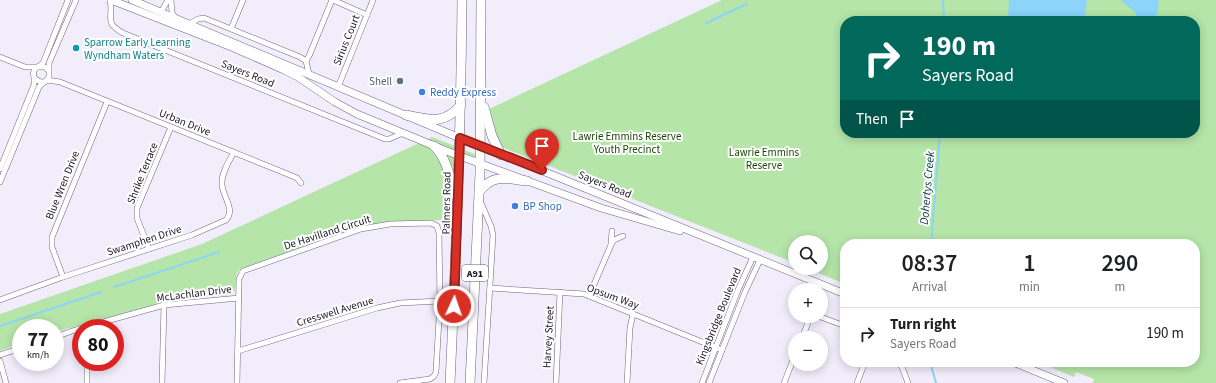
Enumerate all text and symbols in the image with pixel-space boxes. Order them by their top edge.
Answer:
street label: Sirius Court [329,12,364,68]
text: 190 m [922,26,996,66]
icon: right [856,32,908,84]
place label: Sparrow Early Learning Wyndham Waters [84,35,191,63]
marker: Sparrow Early Learning Wyndham Waters [71,43,81,53]
street label: Sayers Road [219,56,277,91]
text: Sayers Road [922,63,1014,88]
place label: Shell [369,74,392,89]
marker: Shell [395,76,405,86]
place label: Reddy Express [430,85,496,100]
marker: Reddy Express [417,87,427,97]
street label: Urban Drive [157,105,213,140]
icon: arrive [896,108,918,130]
text: Then [856,109,888,130]
pin [525,129,559,170]
park label: Lawrie Emmins Reserve Youth Precinct [573,129,682,157]
icon: arrive [531,135,553,157]
street label: Shrike Terrace [123,140,162,206]
park label: Lawrie Emmins Reserve [729,145,800,173]
street label: Blue Wren Drive [42,148,83,222]
water label: Dohertys Creek [916,150,939,226]
street label: Sayers Road [576,167,634,202]
street label: Palmers Road [438,171,455,235]
place label: BP Shop [523,199,562,214]
marker: BP Shop [510,201,520,211]
street label: De Havilland Circuit [282,211,373,254]
street label: Swamphen Drive [105,221,184,260]
map controls [788,235,828,371]
button: search [788,235,828,275]
text: 08:37 [902,246,957,281]
text: 1 [1023,246,1036,281]
text: 290 [1102,246,1138,281]
road number: A91 [462,265,488,281]
street label: Kingsbridge Boulevard [692,265,745,367]
text: Arrival [912,278,947,296]
text: min [1019,278,1040,296]
text: m [1115,278,1125,296]
street label: Opsum Way [585,280,641,313]
street label: McLachlan Drive [156,281,233,306]
button: + [788,283,828,323]
position arrow [433,285,475,327]
street label: Cresswell Avenue [295,292,376,330]
street label: Harvey Street [539,305,558,369]
text: Turn right [890,314,956,335]
speed limit sign: 80 [72,319,124,371]
icon: right [856,323,878,345]
text: 190 m [1146,323,1184,344]
text: 77 [27,326,49,354]
button: − [788,331,828,371]
text: Sayers Road [890,335,956,353]
text: km/h [27,348,49,362]

